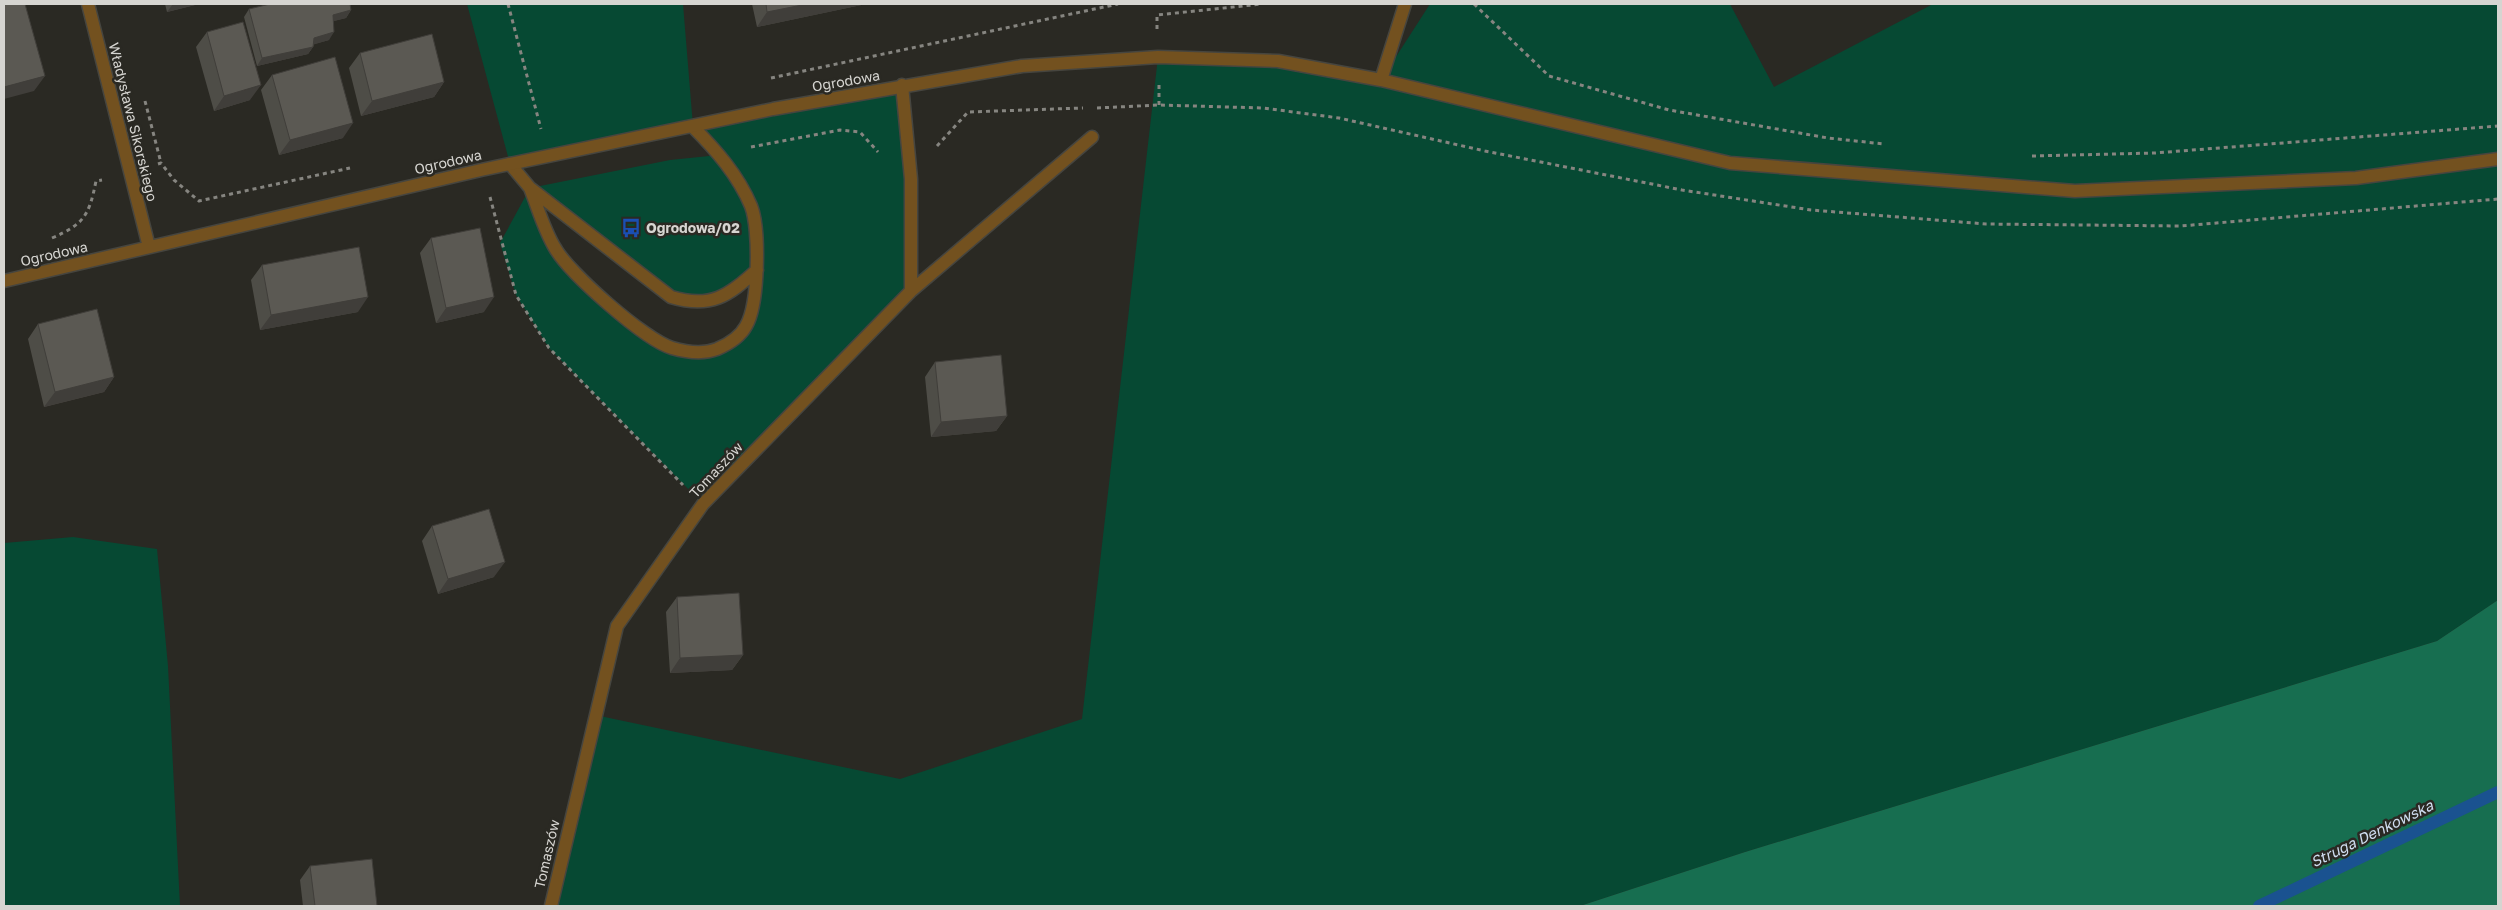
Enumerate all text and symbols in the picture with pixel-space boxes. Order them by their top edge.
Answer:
street label: Władysława Sikorskiego [106,41,161,203]
street label: Ogrodowa [811,66,881,95]
street label: Ogrodowa [413,146,483,178]
bus stop icon: Ogrodowa/02 [620,217,642,239]
place label: Ogrodowa/02 [646,219,740,236]
street label: Ogrodowa [19,238,89,270]
street label: Tomaszów [685,438,746,501]
water label: Struga Denkowska [2307,795,2437,871]
street label: Tomaszów [530,818,563,890]

